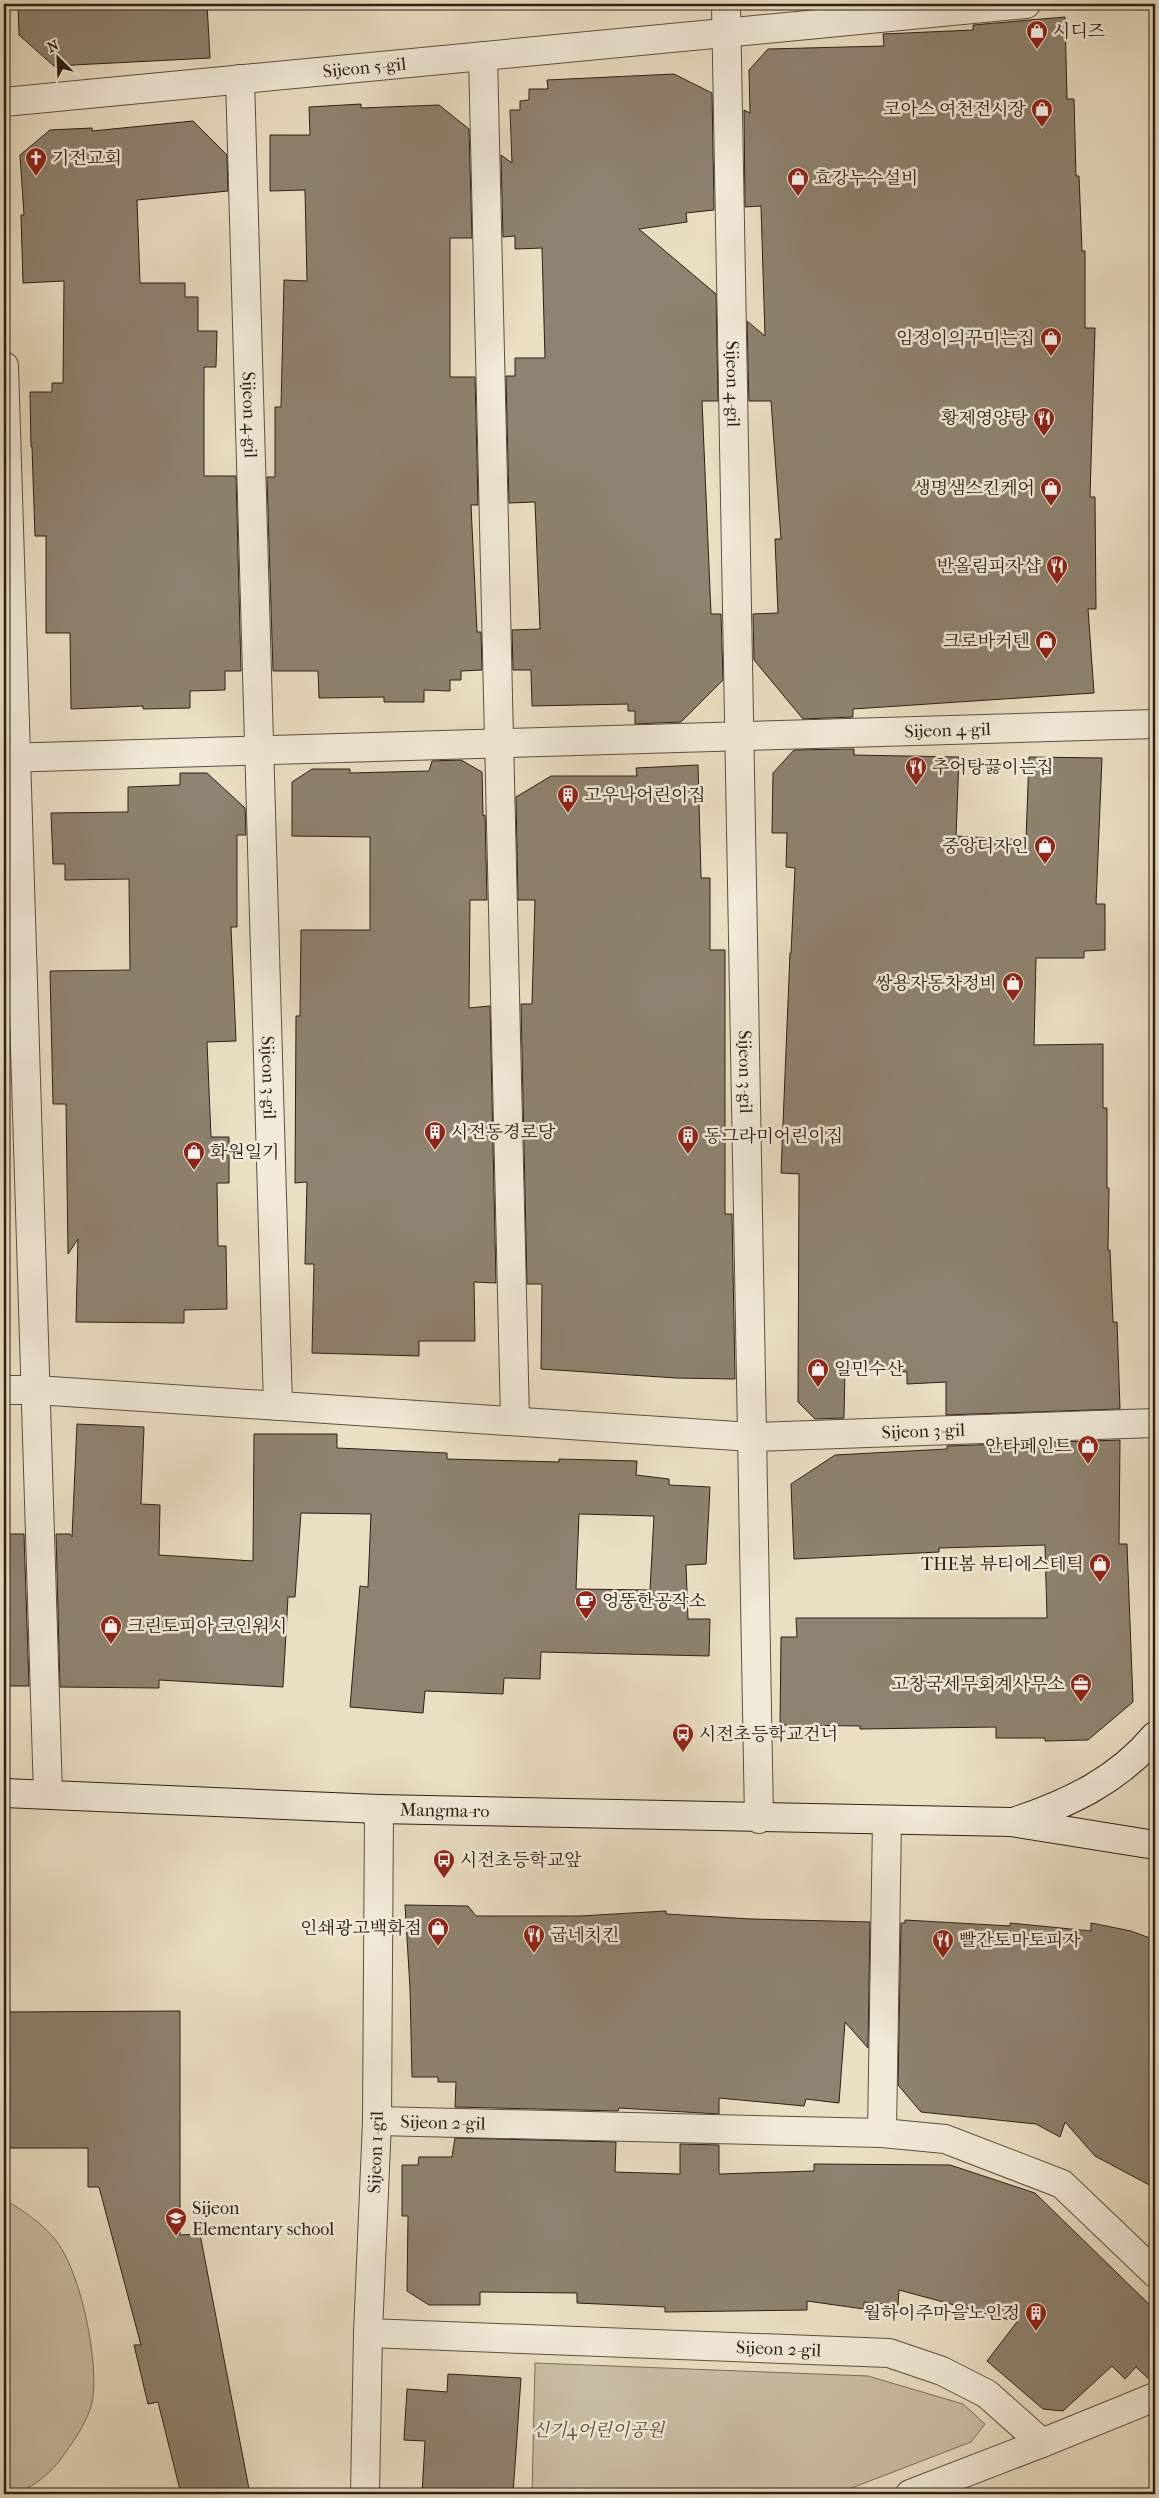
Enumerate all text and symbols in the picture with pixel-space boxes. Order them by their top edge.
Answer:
shop icon: 시디즈 [1025,19,1049,50]
place label: 시디즈 [1053,21,1106,42]
north arrow [32,32,82,82]
text: N [45,37,62,57]
street label: Sijeon 5-gil [322,53,407,82]
shop icon: 코아스 여천전시장 [1030,97,1054,128]
place label: 코아스 여천전시장 [883,99,1027,120]
church icon: 기전교회 [24,146,48,177]
place label: 기전교회 [52,148,122,169]
shop icon: 효강누수설비 [786,166,810,197]
place label: 효강누수설비 [814,168,918,189]
shop icon: 임정이의꾸미는집 [1039,326,1063,357]
place label: 임정이의꾸미는집 [896,328,1035,349]
street label: Sijeon 4-gil [722,340,744,427]
street label: Sijeon 4-gil [238,371,261,458]
restaurant icon: 황제영양탕 [1032,406,1056,437]
place label: 황제영양탕 [941,408,1029,429]
shop icon: 생명샘스킨케어 [1039,476,1063,507]
place label: 생명샘스킨케어 [913,478,1035,499]
restaurant icon: 반올림피자샵 [1045,554,1069,585]
place label: 반올림피자샵 [937,556,1042,577]
shop icon: 크로바커텐 [1034,629,1058,660]
place label: 크로바커텐 [943,631,1030,652]
street label: Sijeon 4-gil [904,718,991,742]
restaurant icon: 추어탕끓이는집 [904,755,928,786]
place label: 추어탕끓이는집 [932,757,1054,778]
building icon: 고우나어린이집 [556,783,580,814]
place label: 고우나어린이집 [584,785,706,806]
shop icon: 중앙디자인 [1033,834,1057,865]
place label: 중앙디자인 [942,836,1029,857]
shop icon: 쌍용자동차정비 [1001,971,1025,1002]
place label: 쌍용자동차정비 [875,973,997,994]
street label: Sijeon 3-gil [734,1030,757,1114]
street label: Sijeon 3-gil [257,1036,280,1120]
building icon: 시전동경로당 [423,1120,447,1151]
place label: 시전동경로당 [451,1122,556,1143]
building icon: 동그라미어린이집 [676,1124,700,1155]
place label: 동그라미어린이집 [704,1126,843,1147]
shop icon: 화원일기 [182,1140,206,1171]
place label: 화원일기 [210,1142,280,1163]
shop icon: 일민수산 [806,1357,830,1388]
place label: 일민수산 [834,1359,904,1380]
street label: Sijeon 3-gil [881,1419,965,1443]
shop icon: 안타페인트 [1076,1434,1100,1465]
place label: 안타페인트 [985,1436,1073,1457]
shop icon: THE봄 뷰티에스테틱 [1088,1552,1112,1583]
place label: THE봄 뷰티에스테틱 [921,1554,1084,1575]
cafe icon: 엉뚱한공작소 [574,1589,598,1620]
place label: 엉뚱한공작소 [602,1591,706,1612]
shop icon: 크린토피아 코인워시 [99,1614,123,1645]
place label: 크린토피아 코인워시 [127,1616,287,1637]
office icon: 고창국세무회계사무소 [1069,1672,1093,1703]
place label: 고창국세무회계사무소 [891,1674,1065,1695]
bus stop icon: 시전초등학교건너 [671,1722,695,1753]
place label: 시전초등학교건너 [699,1724,838,1745]
street label: Mangma-ro [400,1799,490,1822]
bus stop icon: 시전초등학교앞 [432,1848,456,1879]
place label: 시전초등학교앞 [460,1850,582,1871]
shop icon: 인쇄광고백화점 [426,1916,450,1947]
place label: 인쇄광고백화점 [300,1918,422,1939]
restaurant icon: 굽네치킨 [522,1923,546,1954]
place label: 굽네치킨 [550,1925,620,1946]
restaurant icon: 빨간토마토피자 [931,1928,955,1959]
place label: 빨간토마토피자 [959,1930,1081,1951]
street label: Sijeon 1-gil [363,2111,388,2194]
street label: Sijeon 2-gil [400,2111,486,2134]
place label: Sijeon Elementary school [192,2198,334,2240]
school or university icon: Sijeon Elementary school [164,2206,188,2237]
building icon: 월하이주마을노인정 [1024,2301,1048,2332]
place label: 월하이주마을노인정 [864,2303,1020,2324]
street label: Sijeon 2-gil [736,2337,822,2361]
park label: 신기4어린이공원 [532,2420,666,2441]

